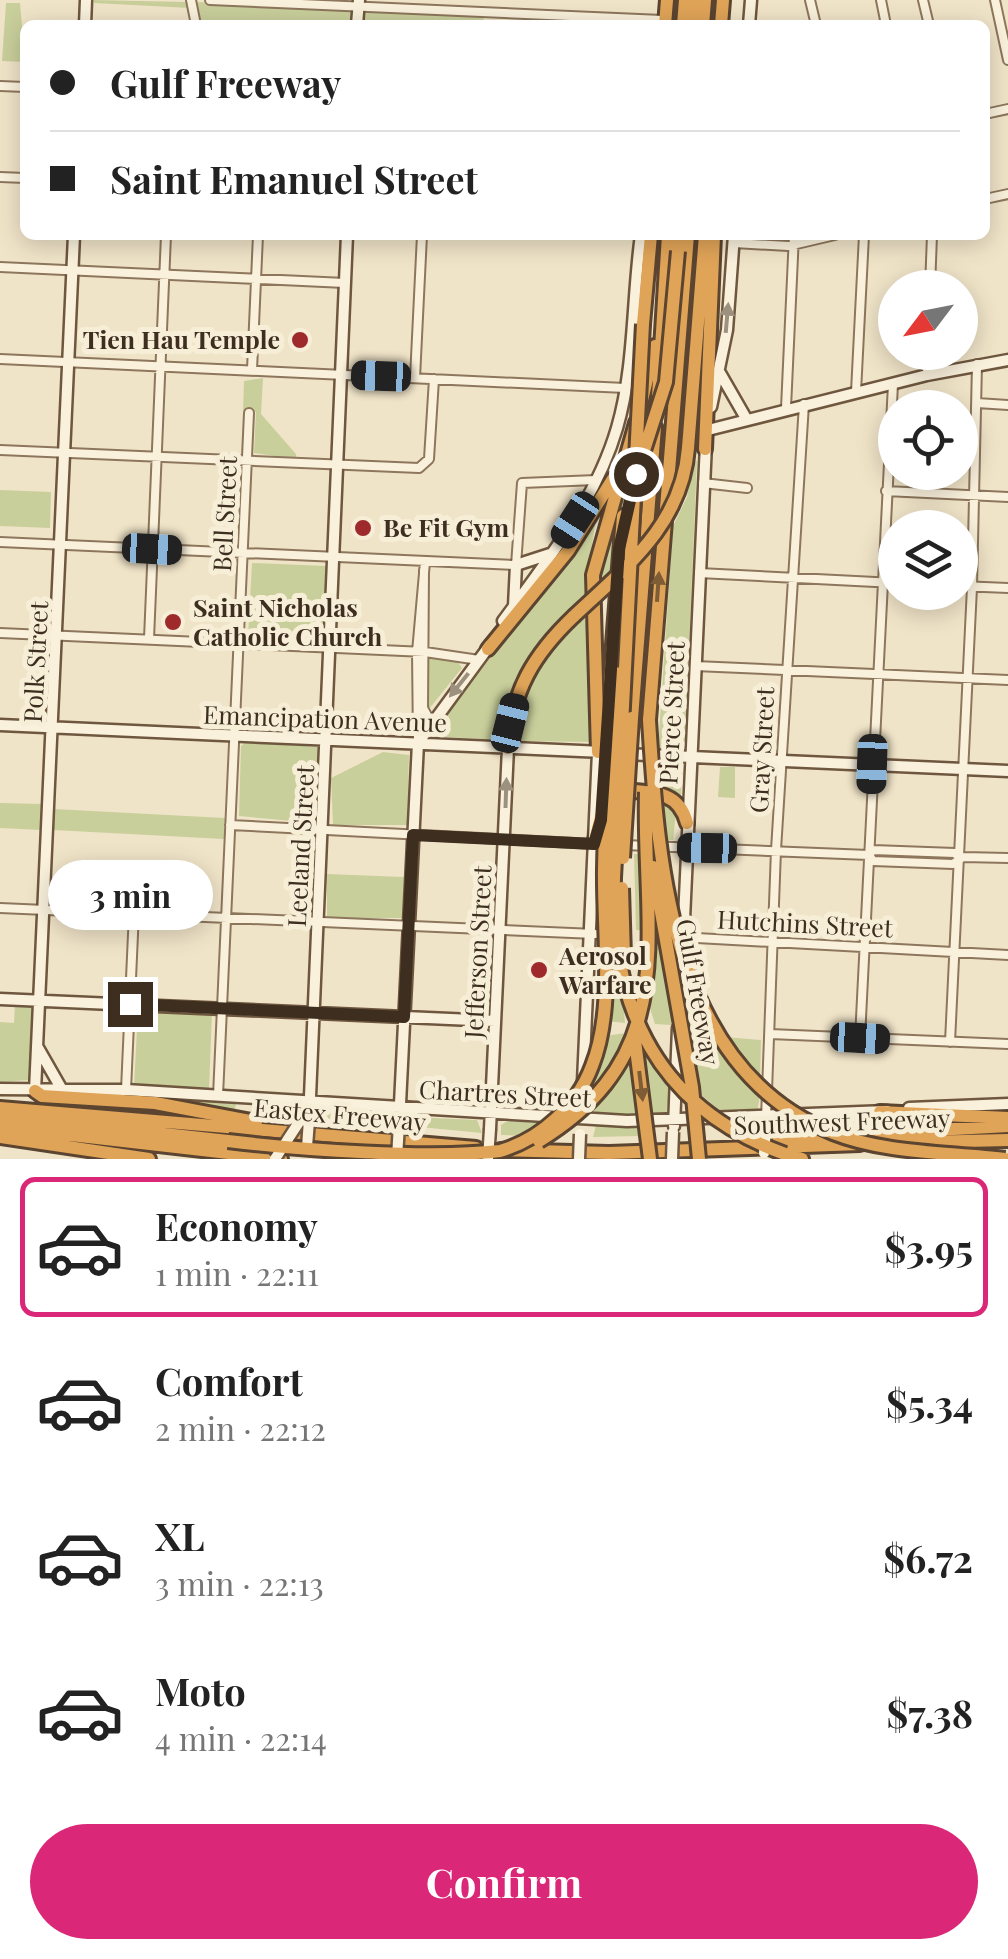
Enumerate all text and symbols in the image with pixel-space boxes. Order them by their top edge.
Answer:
text: Gulf Freeway [110,57,341,108]
text: Saint Emanuel Street [110,153,478,204]
north arrow [878,270,978,370]
map controls [878,270,978,610]
one-way arrow [720,302,736,334]
place label: Tien Hau Temple [83,322,280,355]
marker: Tien Hau Temple [289,329,311,351]
car [350,360,412,392]
button: locate [878,390,978,490]
route start [614,452,659,497]
street label: Bell Street [204,454,243,573]
car [546,487,604,553]
place label: Be Fit Gym [383,510,509,543]
button: layers [878,510,978,610]
marker: Be Fit Gym [352,517,374,539]
car [121,532,183,566]
one-way arrow [650,571,666,603]
place label: Saint Nicholas Catholic Church [193,590,382,652]
street label: Polk Street [15,599,54,724]
marker: Saint Nicholas Catholic Church [162,611,184,633]
street label: Pierce Street [650,639,691,785]
one-way arrow [449,673,470,698]
street label: Gray Street [741,685,780,814]
car [488,690,532,756]
street label: Emancipation Avenue [203,697,448,738]
car [856,733,888,795]
street label: Leeland Street [279,763,320,928]
one-way arrow [498,777,514,809]
car [677,832,737,864]
callout: 3 min [48,859,212,929]
street label: Jefferson Street [455,863,498,1040]
text: 3 min [90,873,171,916]
street label: Hutchins Street [717,901,895,944]
street label: Gulf Freeway [670,916,729,1068]
place label: Aerosol Warfare [558,938,652,1000]
marker: Aerosol Warfare [528,959,550,981]
route end [108,982,153,1027]
car [829,1021,891,1055]
one-way arrow [634,1071,650,1103]
street label: Chartres Street [418,1072,593,1114]
street label: Eastex Freeway [253,1090,428,1138]
street label: Southwest Freeway [733,1100,951,1141]
text: Economy [155,1200,318,1251]
icon: car [35,1202,125,1292]
text: $3.95 [884,1222,973,1273]
text: 1 min · 22:11 [155,1251,319,1294]
text: Comfort [155,1355,303,1406]
icon: car [35,1357,125,1447]
text: $5.34 [886,1377,973,1428]
text: 2 min · 22:12 [155,1406,326,1449]
text: XL [155,1510,204,1561]
icon: car [35,1512,125,1602]
text: $6.72 [883,1532,973,1583]
text: 3 min · 22:13 [155,1561,324,1604]
text: Moto [155,1665,246,1716]
icon: car [35,1667,125,1757]
text: $7.38 [886,1687,973,1738]
text: 4 min · 22:14 [155,1716,327,1759]
button: Confirm [30,1824,978,1939]

